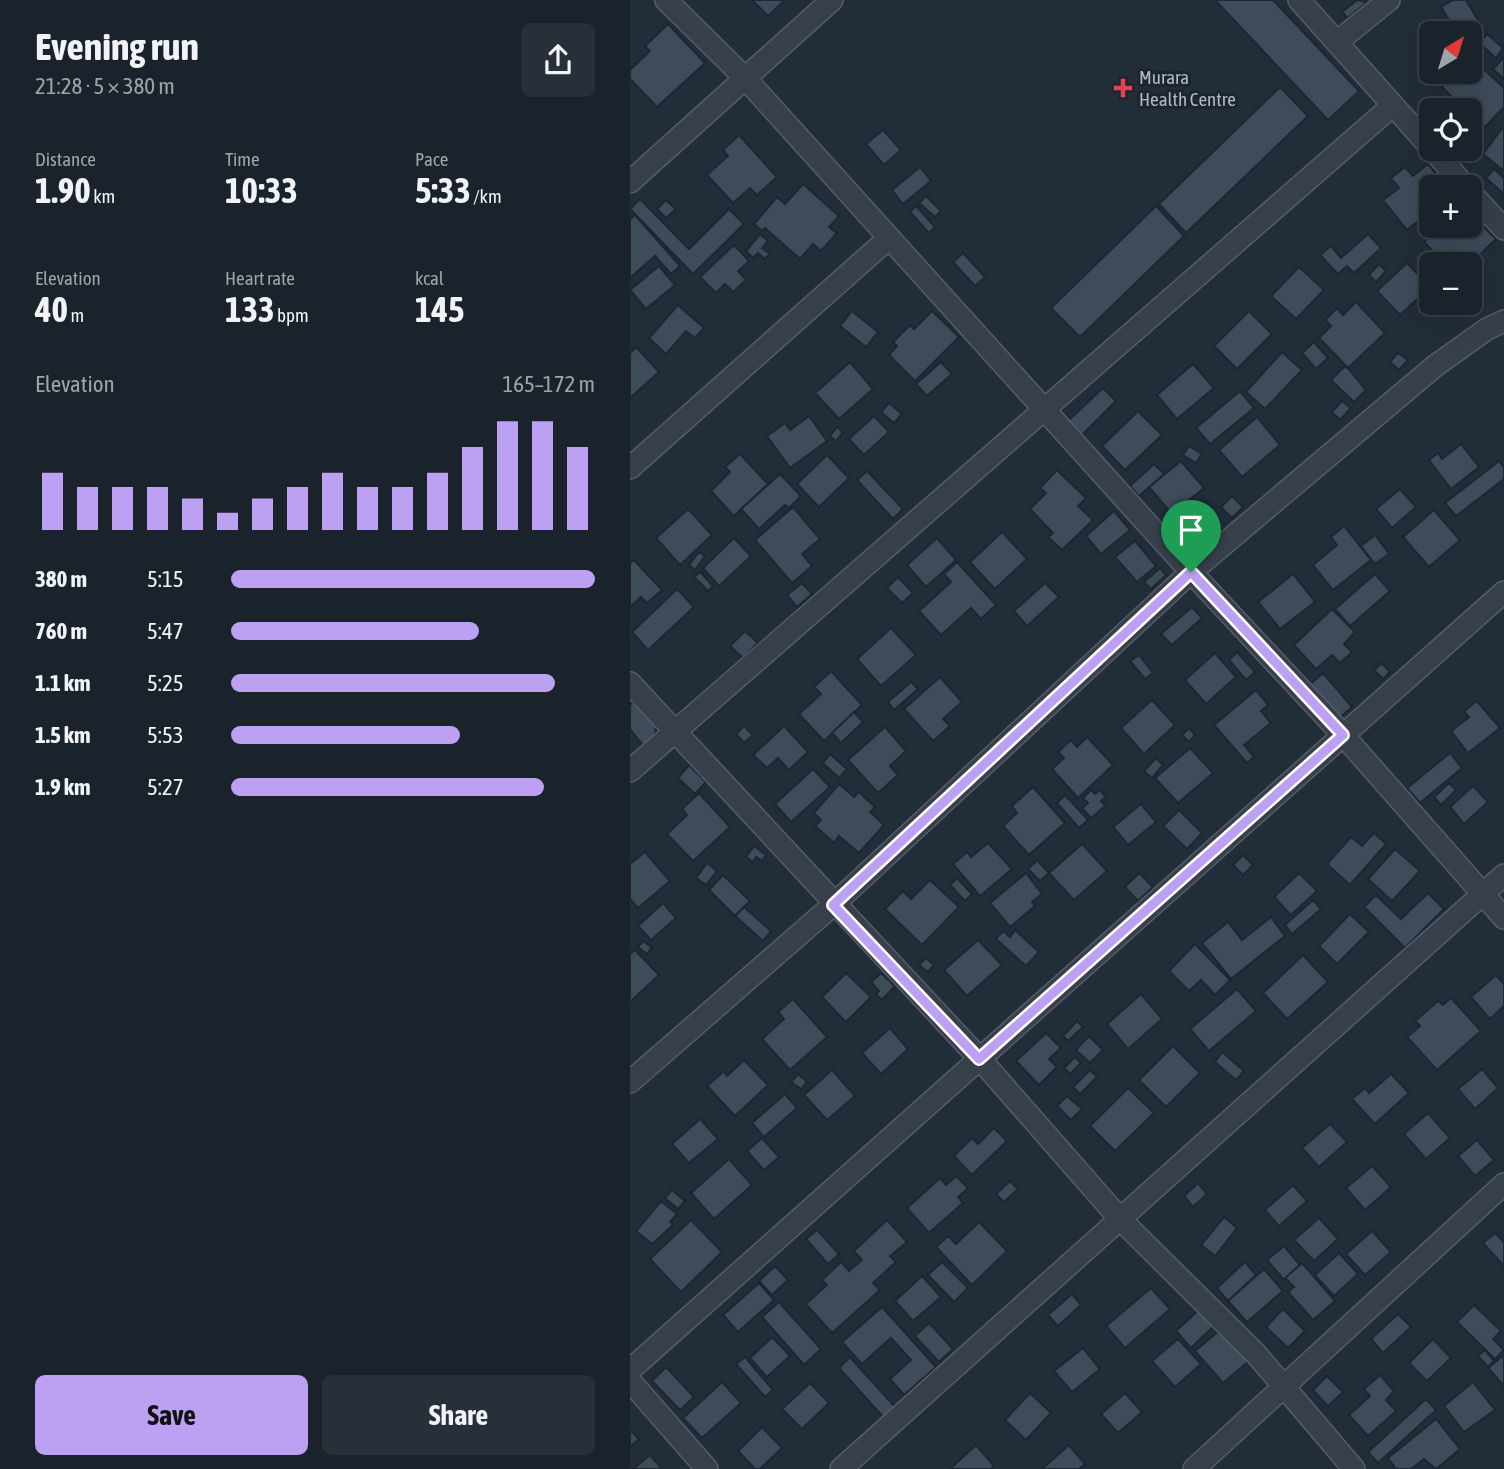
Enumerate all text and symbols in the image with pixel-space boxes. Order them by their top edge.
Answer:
north arrow [1419,21,1482,84]
map controls [1419,21,1482,315]
button: share [521,23,595,97]
text: Evening run [35,25,199,68]
place label: Murara Health Centre [1139,66,1236,110]
text: 21:28 · 5 × 380 m [35,73,175,99]
marker: Murara Health Centre [1113,78,1133,98]
button: locate [1419,98,1482,161]
text: Distance [35,148,96,170]
text: Time [225,148,260,170]
text: Pace [415,148,448,170]
text: 1.90 [35,170,91,210]
text: 10:33 [225,170,298,210]
text: 5:33 [415,170,471,210]
button: + [1419,175,1482,238]
text: km [91,185,115,207]
text: /km [471,185,502,207]
button: − [1419,252,1482,315]
text: Elevation [35,267,101,289]
text: Heart rate [225,267,295,289]
text: kcal [415,267,444,289]
text: 40 [35,289,68,329]
text: 133 [225,289,274,329]
text: 145 [415,289,464,329]
text: m [68,304,84,326]
text: bpm [274,304,309,326]
text: Elevation [35,371,115,397]
text: 165–172 m [502,371,595,397]
pin [1161,500,1221,572]
icon: arrive [1172,511,1210,549]
text: 380 m [35,566,87,592]
text: 5:15 [147,566,184,592]
text: 760 m [35,618,87,644]
text: 5:47 [147,618,184,644]
text: 1.1 km [35,670,91,696]
text: 5:25 [147,670,184,696]
text: 1.5 km [35,722,91,748]
text: 5:53 [147,722,184,748]
text: 1.9 km [35,774,91,800]
text: 5:27 [147,774,184,800]
button: Save [35,1375,308,1455]
button: Share [322,1375,595,1455]

